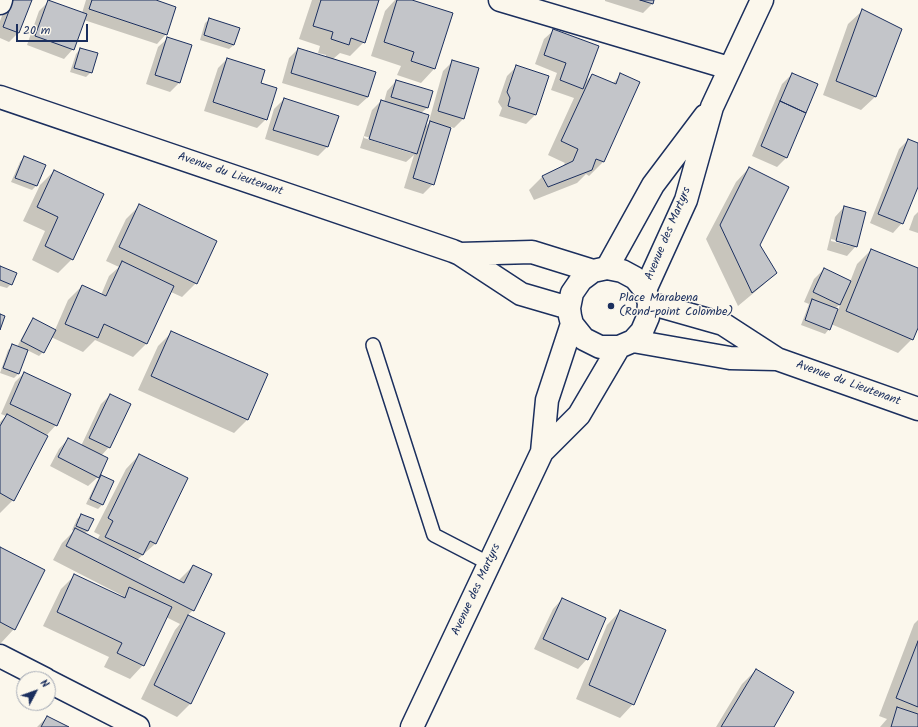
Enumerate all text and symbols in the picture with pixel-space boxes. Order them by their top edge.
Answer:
scale bar [18,16,90,42]
text: 20 m [23,21,50,40]
street label: Avenue du Lieutenant [175,150,285,200]
street label: Avenue des Martyrs [643,185,695,283]
place label: Place Marabena (Rond-point Colombe) [619,292,733,320]
marker: Place Marabena (Rond-point Colombe) [606,301,616,311]
street label: Avenue du Lieutenant [794,358,902,410]
street label: Avenue des Martyrs [449,542,505,638]
north arrow [16,671,56,711]
text: N [35,675,53,692]

